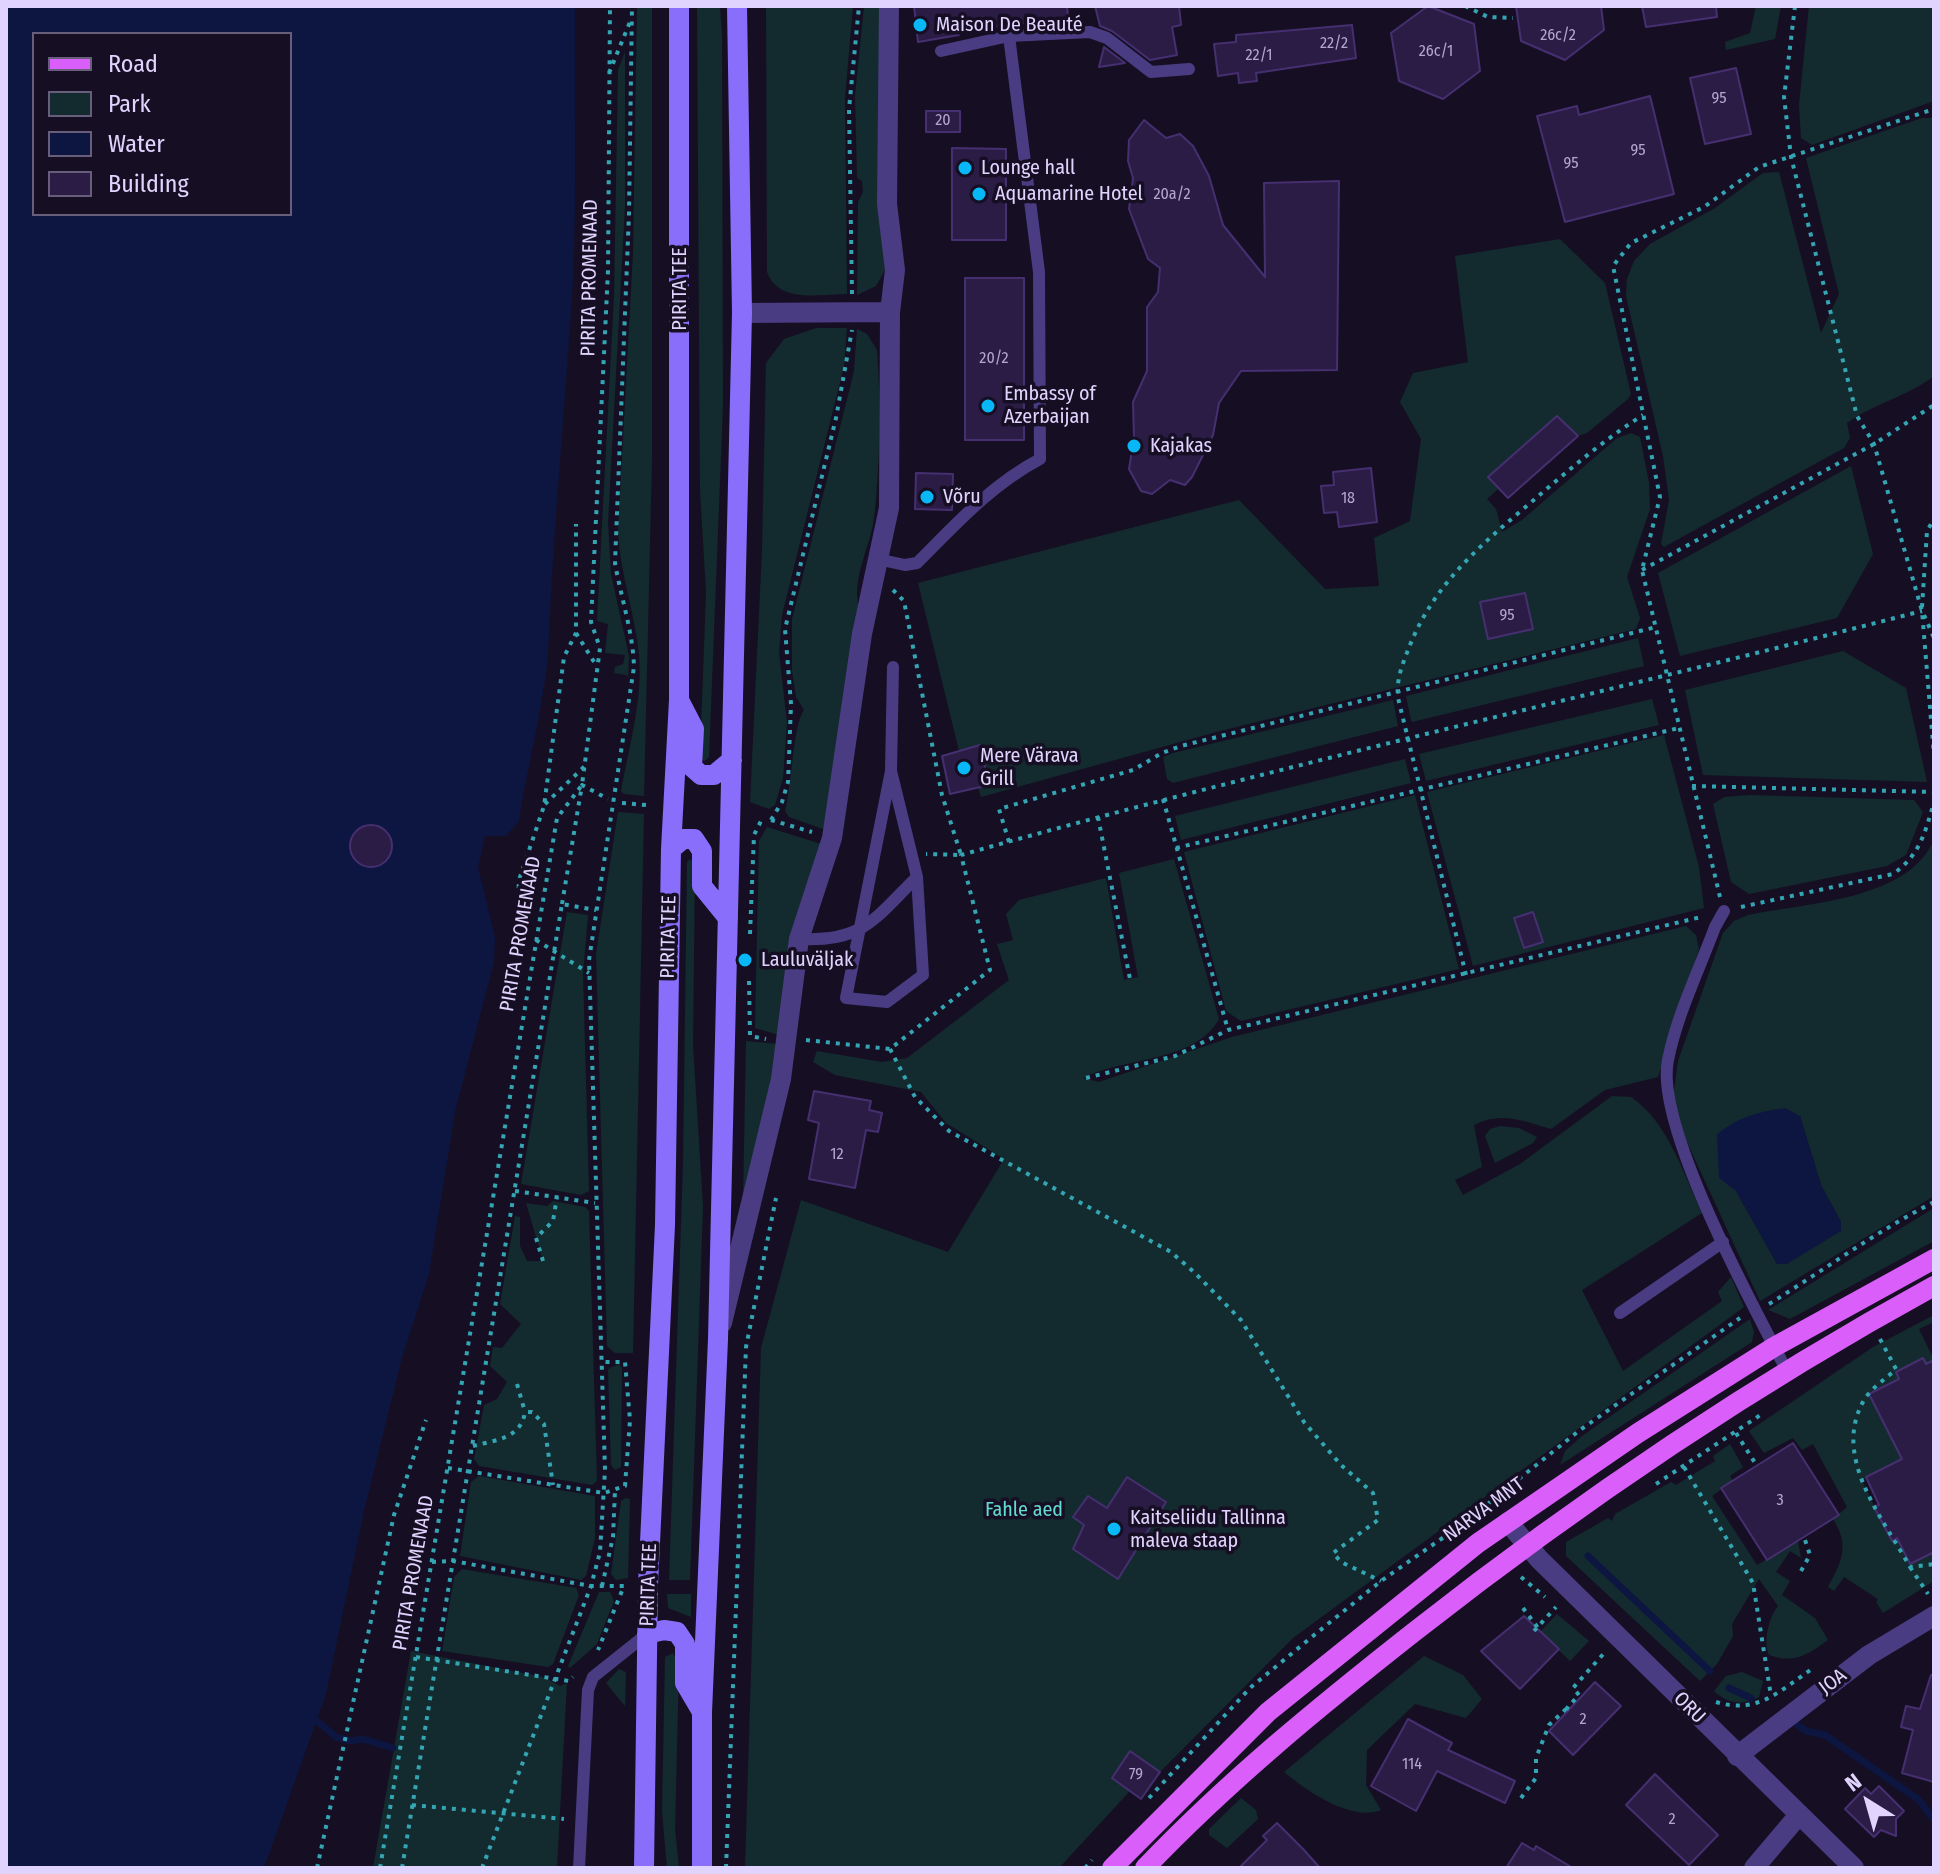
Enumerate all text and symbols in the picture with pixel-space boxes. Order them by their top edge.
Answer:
place label: Maison De Beauté [936,13,1083,37]
marker: Maison De Beauté [911,16,929,34]
house number: 26c/2 [1540,26,1576,46]
legend [32,32,292,216]
house number: 22/2 [1320,34,1348,54]
house number: 26c/1 [1419,42,1453,62]
house number: 22/1 [1246,46,1272,66]
text: Road [108,50,158,78]
house number: 95 [1711,89,1727,109]
text: Park [108,90,151,118]
house number: 20 [935,111,951,131]
text: Water [108,130,165,158]
house number: 95 [1630,141,1646,161]
house number: 95 [1563,154,1579,174]
place label: Lounge hall [981,156,1075,180]
marker: Lounge hall [956,159,974,177]
text: Building [108,170,189,198]
place label: Aquamarine Hotel [995,182,1143,206]
marker: Aquamarine Hotel [970,185,988,203]
house number: 20a/2 [1153,185,1191,205]
street label: PIRITA PROMENAAD [577,199,603,357]
street label: PIRITA TEE [668,247,692,331]
house number: 20/2 [979,349,1009,369]
place label: Embassy of Azerbaijan [1004,382,1096,429]
marker: Embassy of Azerbaijan [979,397,997,415]
place label: Kajakas [1150,434,1212,458]
marker: Kajakas [1125,437,1143,455]
place label: Võru [943,485,981,509]
marker: Võru [918,488,936,506]
house number: 18 [1341,489,1355,509]
house number: 95 [1499,606,1515,626]
place label: Mere Värava Grill [980,744,1079,791]
marker: Mere Värava Grill [955,759,973,777]
street label: PIRITA PROMENAAD [496,854,546,1014]
street label: PIRITA TEE [656,895,682,979]
place label: Lauluväljak [761,948,853,972]
marker: Lauluväljak [736,951,754,969]
house number: 12 [830,1145,844,1165]
street label: NARVA MNT [1439,1473,1529,1547]
house number: 3 [1776,1491,1784,1511]
street label: PIRITA PROMENAAD [389,1493,439,1653]
park label: Fahle aed [985,1498,1063,1522]
place label: Kaitseliidu Tallinna maleva staap [1130,1506,1286,1553]
marker: Kaitseliidu Tallinna maleva staap [1105,1520,1123,1538]
street label: PIRITA TEE [636,1543,662,1627]
street label: JOA [1814,1664,1852,1700]
street label: ORU [1668,1687,1710,1729]
house number: 2 [1579,1710,1587,1730]
house number: 114 [1402,1755,1422,1775]
north arrow [1828,1762,1908,1842]
house number: 79 [1129,1765,1143,1785]
text: N [1840,1768,1867,1797]
house number: 2 [1668,1810,1676,1830]

